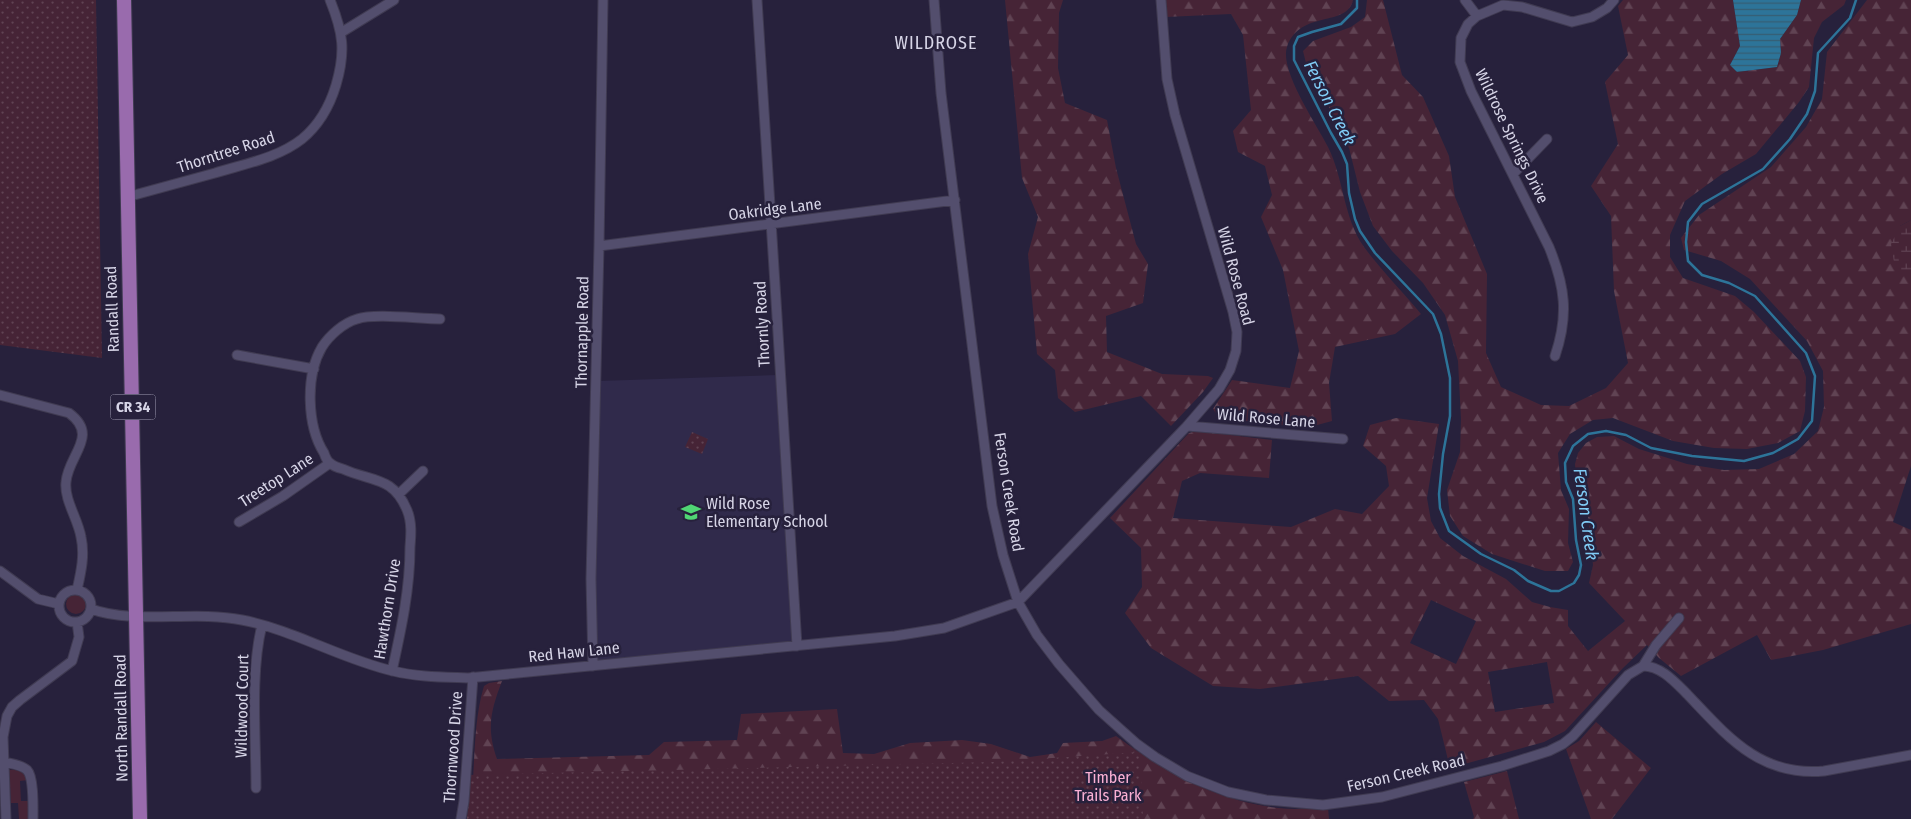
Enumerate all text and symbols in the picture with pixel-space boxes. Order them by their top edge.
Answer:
district label: WILDROSE [895,32,977,54]
water label: Ferson Creek [1299,57,1361,149]
street label: Wildrose Springs Drive [1471,66,1553,206]
street label: Thorntree Road [175,127,277,177]
street label: Oakridge Lane [727,194,823,224]
street label: Wild Rose Road [1214,225,1258,327]
street label: Randall Road [101,265,123,353]
street label: Thornapple Road [572,276,592,388]
street label: Thornly Road [750,280,774,368]
road number: CR 34 [110,394,156,420]
street label: Wild Rose Lane [1216,404,1316,432]
street label: Ferson Creek Road [990,431,1028,553]
street label: Treetop Lane [235,449,317,511]
water label: Ferson Creek [1569,467,1603,562]
place label: Wild Rose Elementary School [706,494,828,531]
school or university icon: Wild Rose Elementary School [680,501,702,523]
street label: Hawthorn Drive [370,557,404,661]
street label: Red Haw Lane [527,638,621,666]
street label: Wildwood Court [232,653,252,758]
street label: North Randall Road [110,654,132,782]
street label: Thornwood Drive [440,690,466,803]
street label: Ferson Creek Road [1345,750,1467,796]
park label: Timber Trails Park [1074,768,1142,805]

